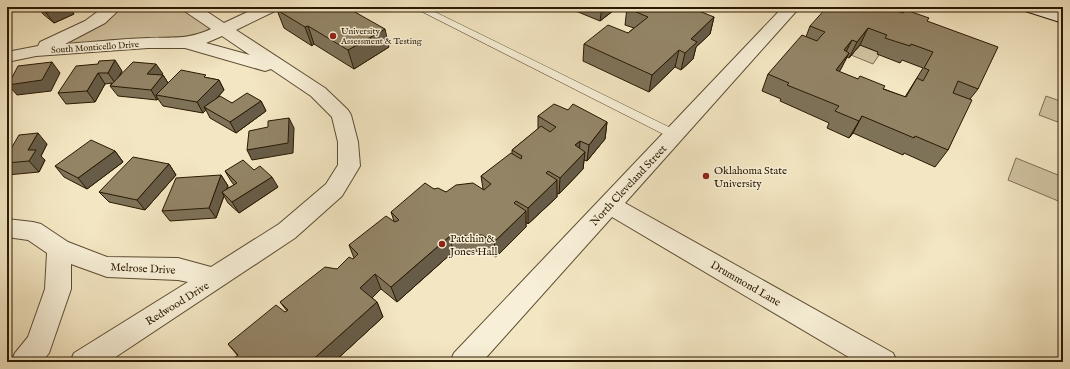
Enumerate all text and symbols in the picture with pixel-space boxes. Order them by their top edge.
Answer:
place label: University Assessment & Testing [340,26,422,47]
marker: University Assessment & Testing [328,31,338,41]
street label: South Monticello Drive [51,39,139,56]
street label: North Cleveland Street [587,142,670,229]
place label: Oklahoma State University [714,164,787,191]
marker: Oklahoma State University [701,171,711,181]
place label: Patchin & Jones Hall [448,232,498,259]
marker: Patchin & Jones Hall [437,239,447,249]
street label: Drummond Lane [708,258,783,310]
street label: Melrose Drive [110,260,176,278]
street label: Redwood Drive [143,279,212,329]

